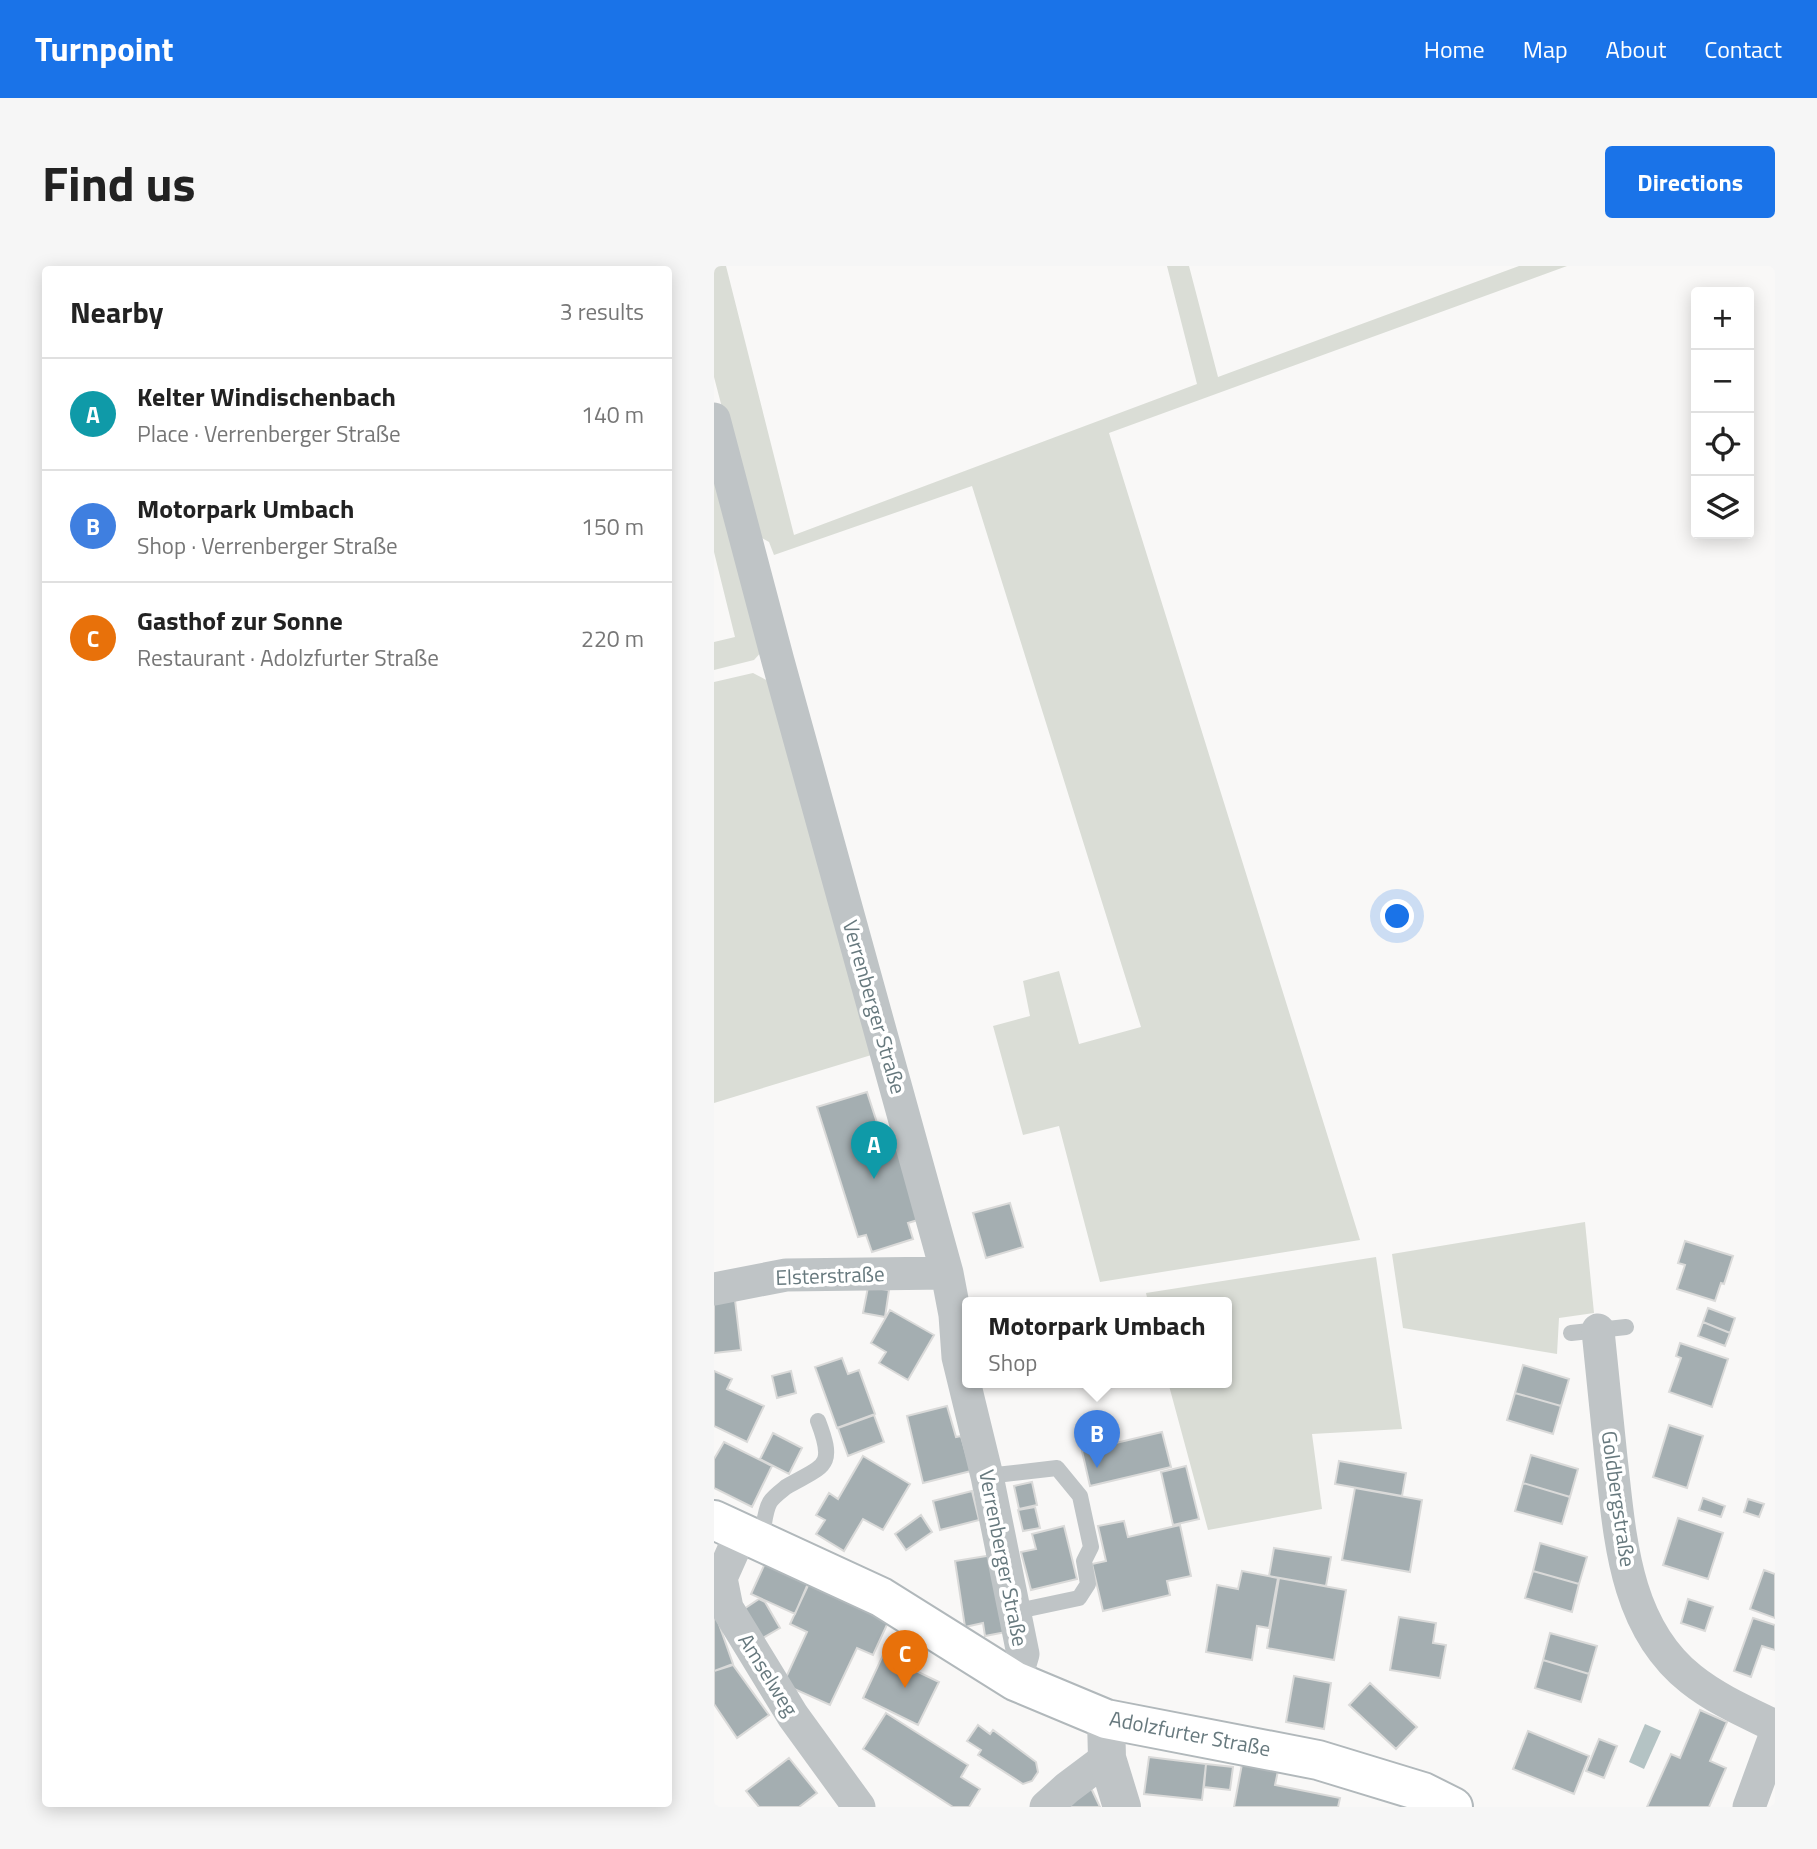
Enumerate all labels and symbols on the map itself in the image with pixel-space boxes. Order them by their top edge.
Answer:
your location [1380,899,1414,933]
street label: Verrenberger Straße [835,916,915,1097]
pin: A [851,1121,897,1179]
street label: Elsterstraße [775,1257,885,1293]
pin: B [1074,1410,1120,1468]
street label: Goldbergstraße [1594,1429,1644,1569]
street label: Verrenberger Straße [971,1467,1037,1649]
street label: Amselweg [731,1627,807,1722]
pin: C [882,1630,928,1688]
street label: Adolzfurter Straße [1107,1702,1273,1764]

